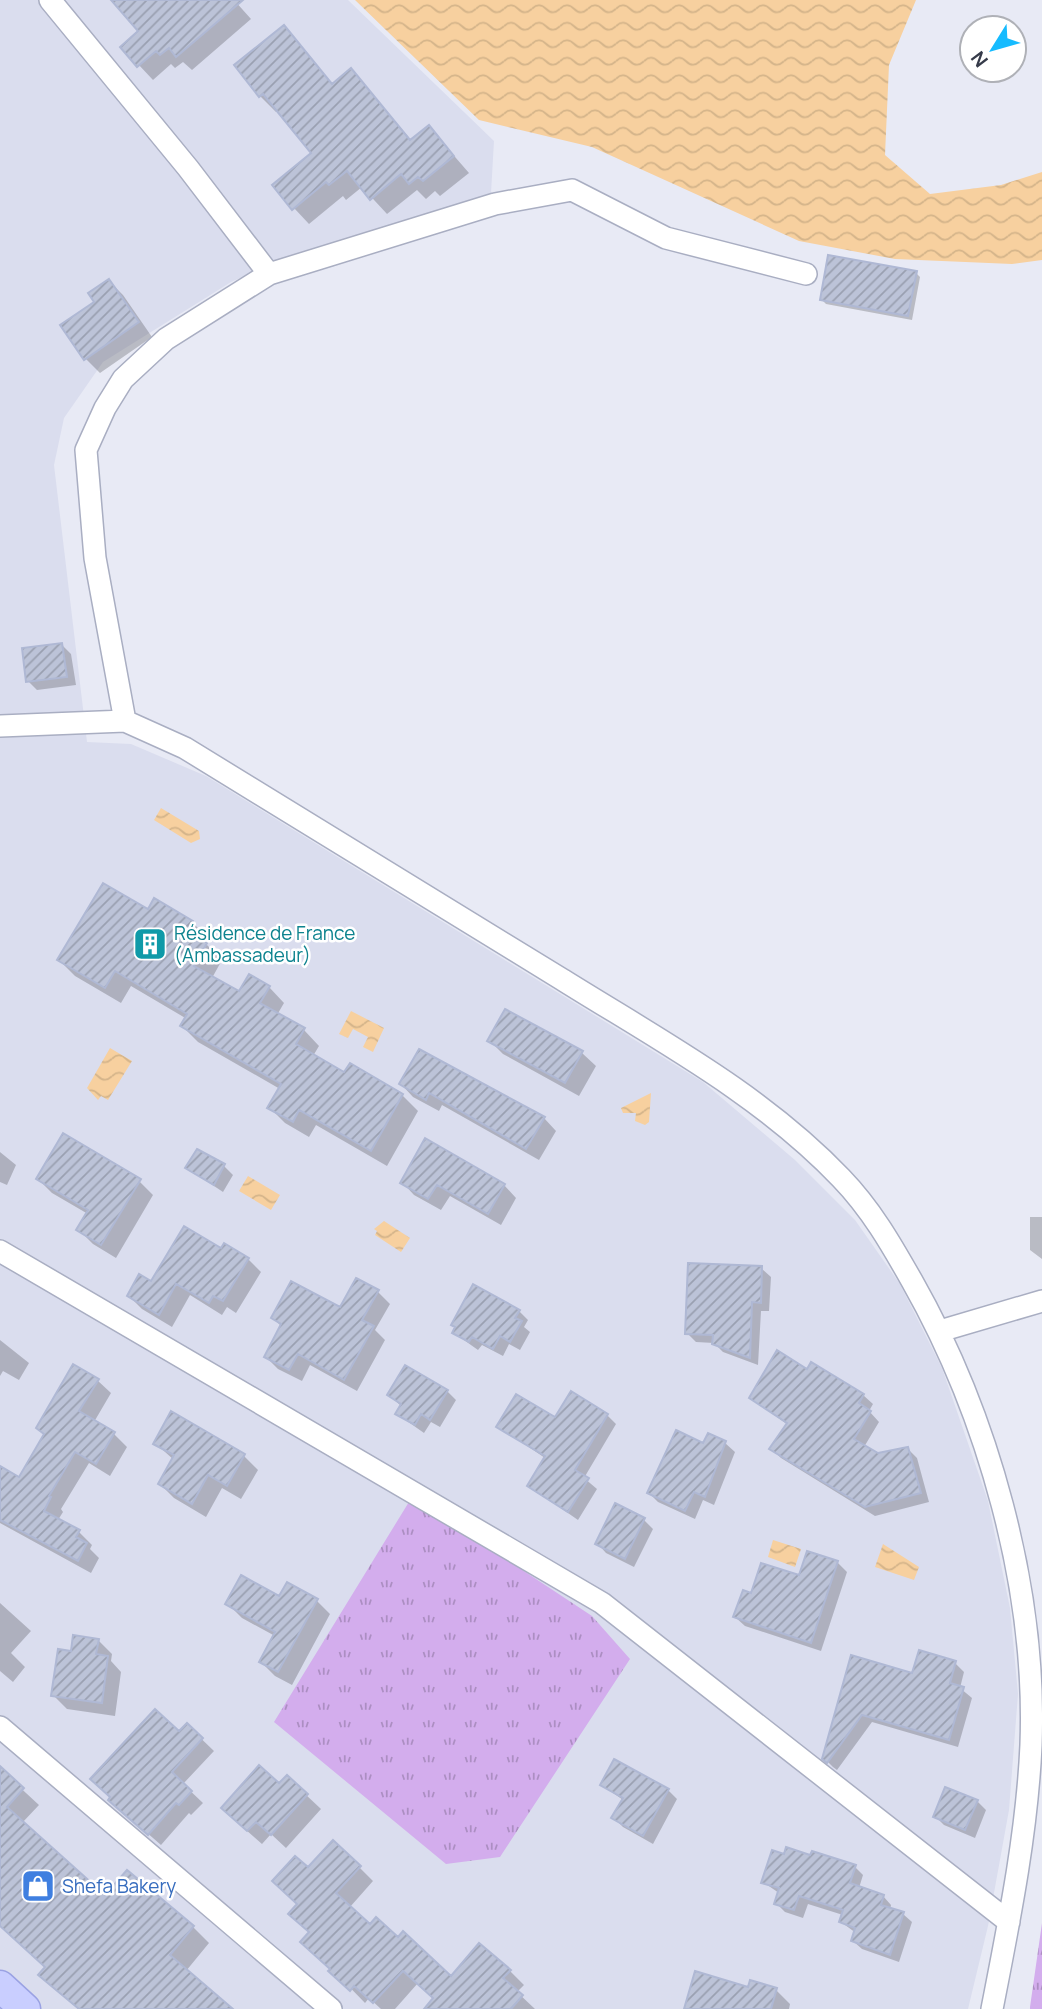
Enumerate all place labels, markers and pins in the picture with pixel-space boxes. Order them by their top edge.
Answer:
place label: Résidence de France (Ambassadeur) [174,920,355,968]
building icon: Résidence de France (Ambassadeur) [131,925,169,963]
shop icon: Shefa Bakery [19,1867,57,1905]
place label: Shefa Bakery [62,1873,176,1899]

